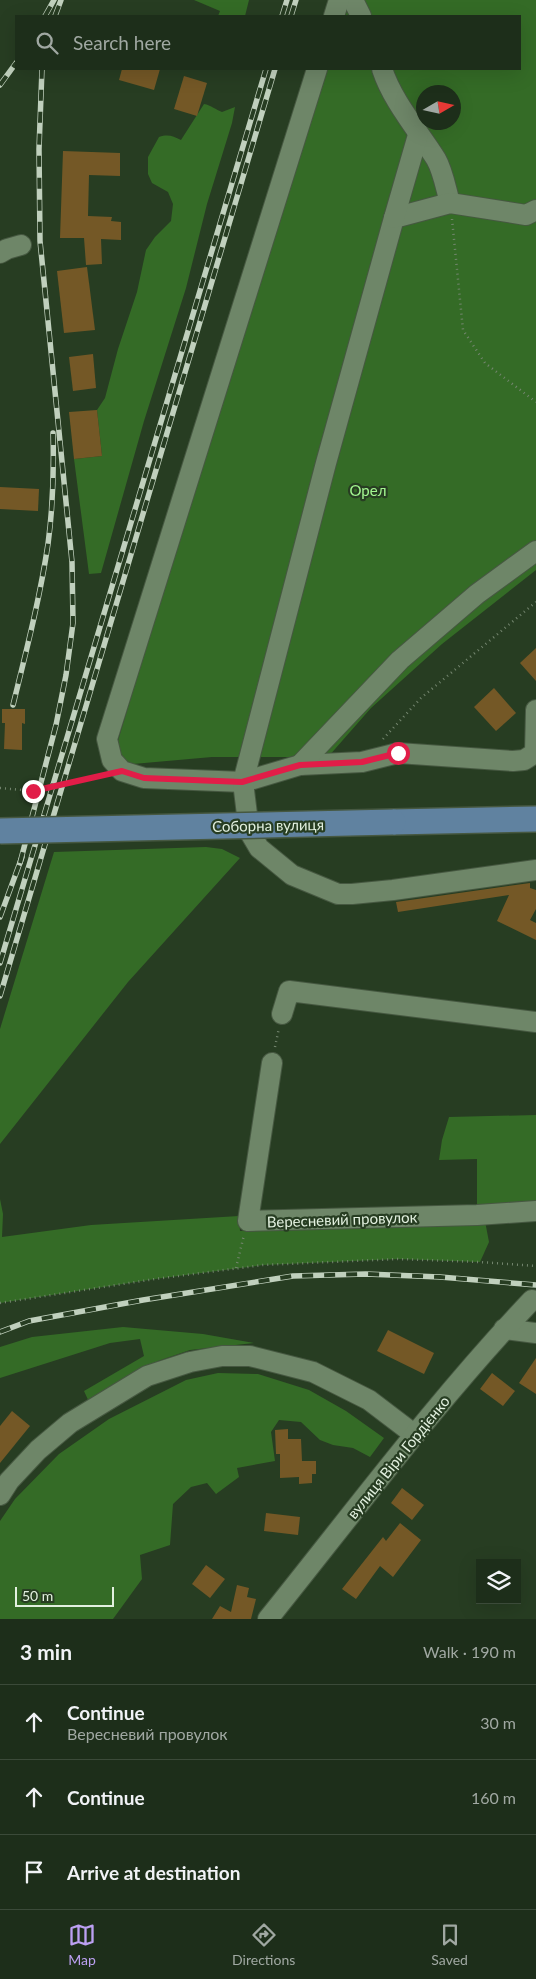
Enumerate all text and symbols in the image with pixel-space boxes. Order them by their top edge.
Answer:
search box [15,15,521,70]
icon: search [33,29,61,57]
text: Search here [73,31,171,54]
north arrow [416,85,461,130]
park label: Орел [350,481,386,499]
route start [387,742,410,765]
route end [22,780,45,803]
street label: Соборна вулиця [212,815,324,835]
street label: Вересневий провулок [266,1207,418,1231]
street label: вулиця Віри Гордієнко [343,1392,453,1522]
map controls [476,1559,521,1604]
button: layers [476,1559,521,1604]
scale bar [15,1584,114,1607]
text: 50 m [22,1587,53,1604]
text: 3 min [20,1639,72,1664]
text: Walk · 190 m [423,1642,516,1661]
text: Continue [67,1701,145,1724]
icon: ahead [20,1708,48,1736]
text: 30 m [480,1713,516,1732]
text: Вересневий провулок [67,1724,228,1743]
icon: ahead [20,1783,48,1811]
text: Continue [67,1786,145,1809]
text: 160 m [471,1788,516,1807]
icon: arrive [20,1858,48,1886]
text: Arrive at destination [67,1861,240,1884]
tab: Map [68,1921,96,1968]
tab: Directions [232,1921,295,1968]
tab: Saved [431,1921,468,1968]

